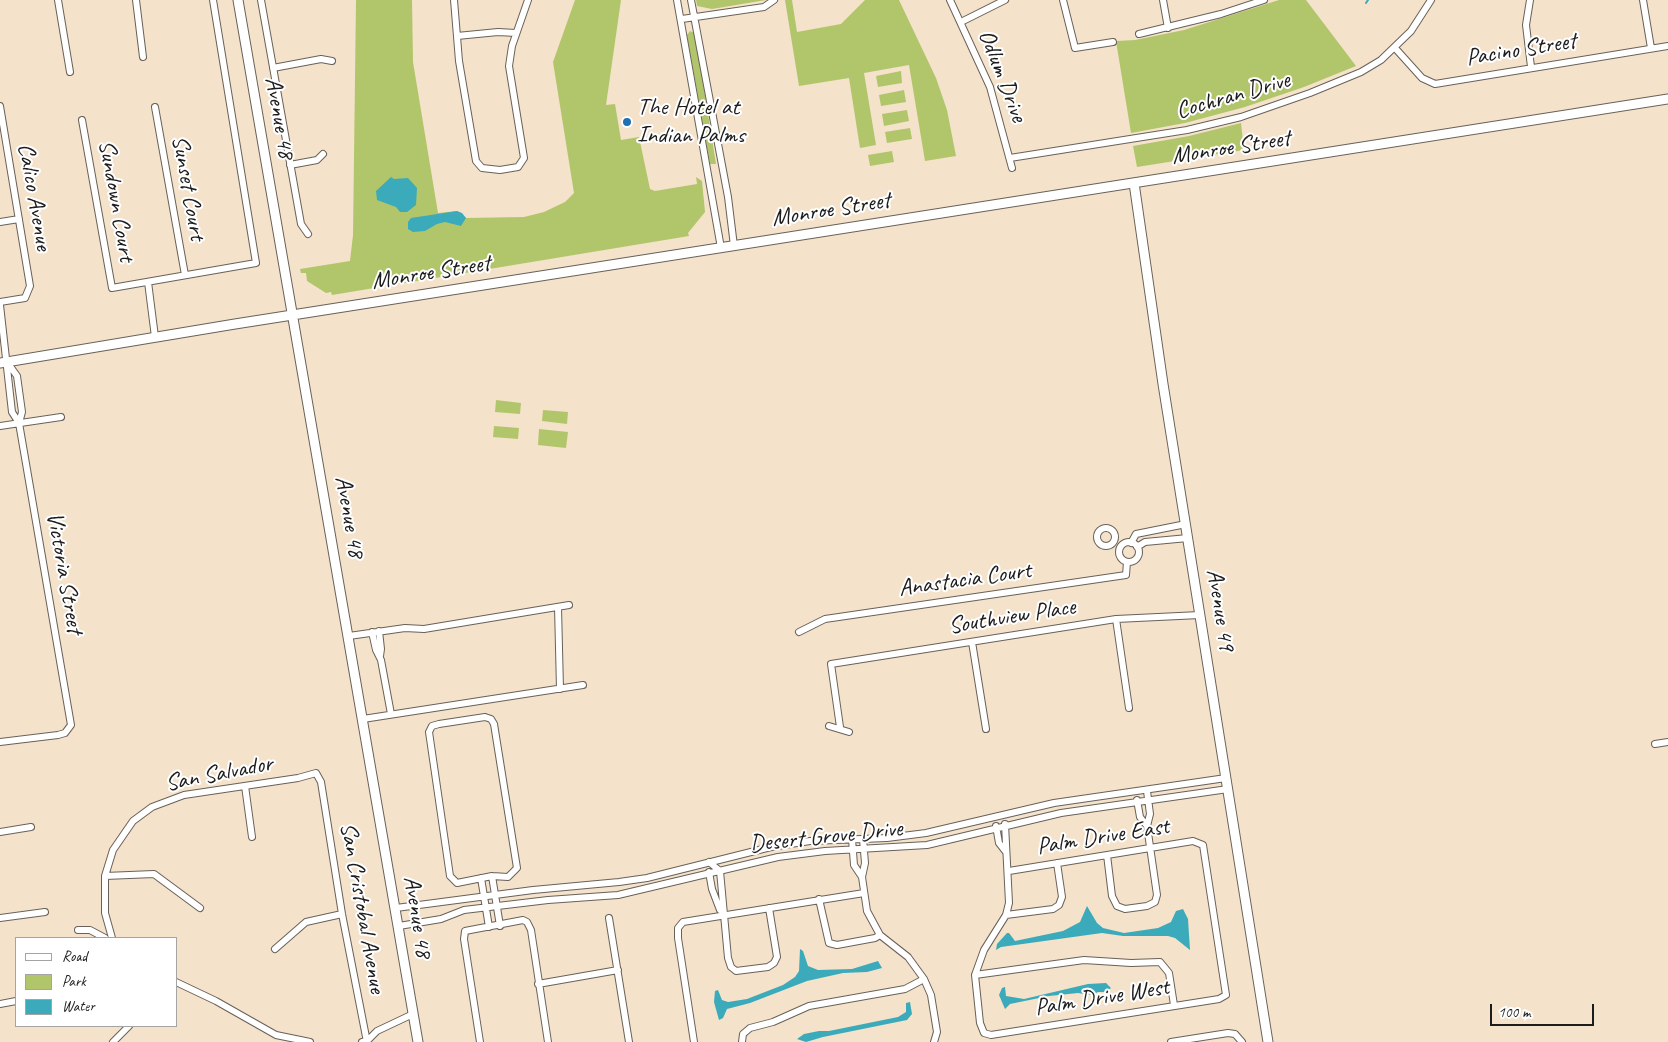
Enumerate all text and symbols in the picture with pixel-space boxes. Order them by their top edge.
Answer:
street label: Odlum Drive [971,26,1033,126]
street label: Pacino Street [1464,27,1578,73]
street label: Cochran Drive [1173,66,1293,126]
street label: Avenue 48 [258,75,300,161]
place label: The Hotel at Indian Palms [637,94,745,150]
marker: The Hotel at Indian Palms [621,116,633,128]
street label: Monroe Street [1170,124,1292,172]
street label: Sunset Court [165,133,211,243]
street label: Sundown Court [91,138,141,264]
street label: Calico Avenue [10,141,58,253]
street label: Monroe Street [770,186,892,234]
street label: Monroe Street [370,249,492,297]
street label: Avenue 48 [328,474,370,560]
street label: Victoria Street [39,510,89,636]
street label: Anastacia Court [897,556,1033,604]
street label: Avenue 49 [1199,567,1241,653]
street label: Southview Place [946,593,1078,641]
street label: San Salvador [163,750,275,798]
street label: Palm Drive East [1035,812,1171,862]
street label: Desert Grove Drive [748,815,904,859]
street label: San Cristobal Avenue [333,820,391,996]
street label: Avenue 48 [396,874,438,960]
legend [15,937,178,1027]
text: Road [62,947,87,966]
text: Park [62,972,86,991]
street label: Palm Drive West [1033,973,1171,1023]
scale bar [1493,994,1597,1026]
text: Water [62,997,95,1016]
text: 100 m [1498,1003,1530,1022]

